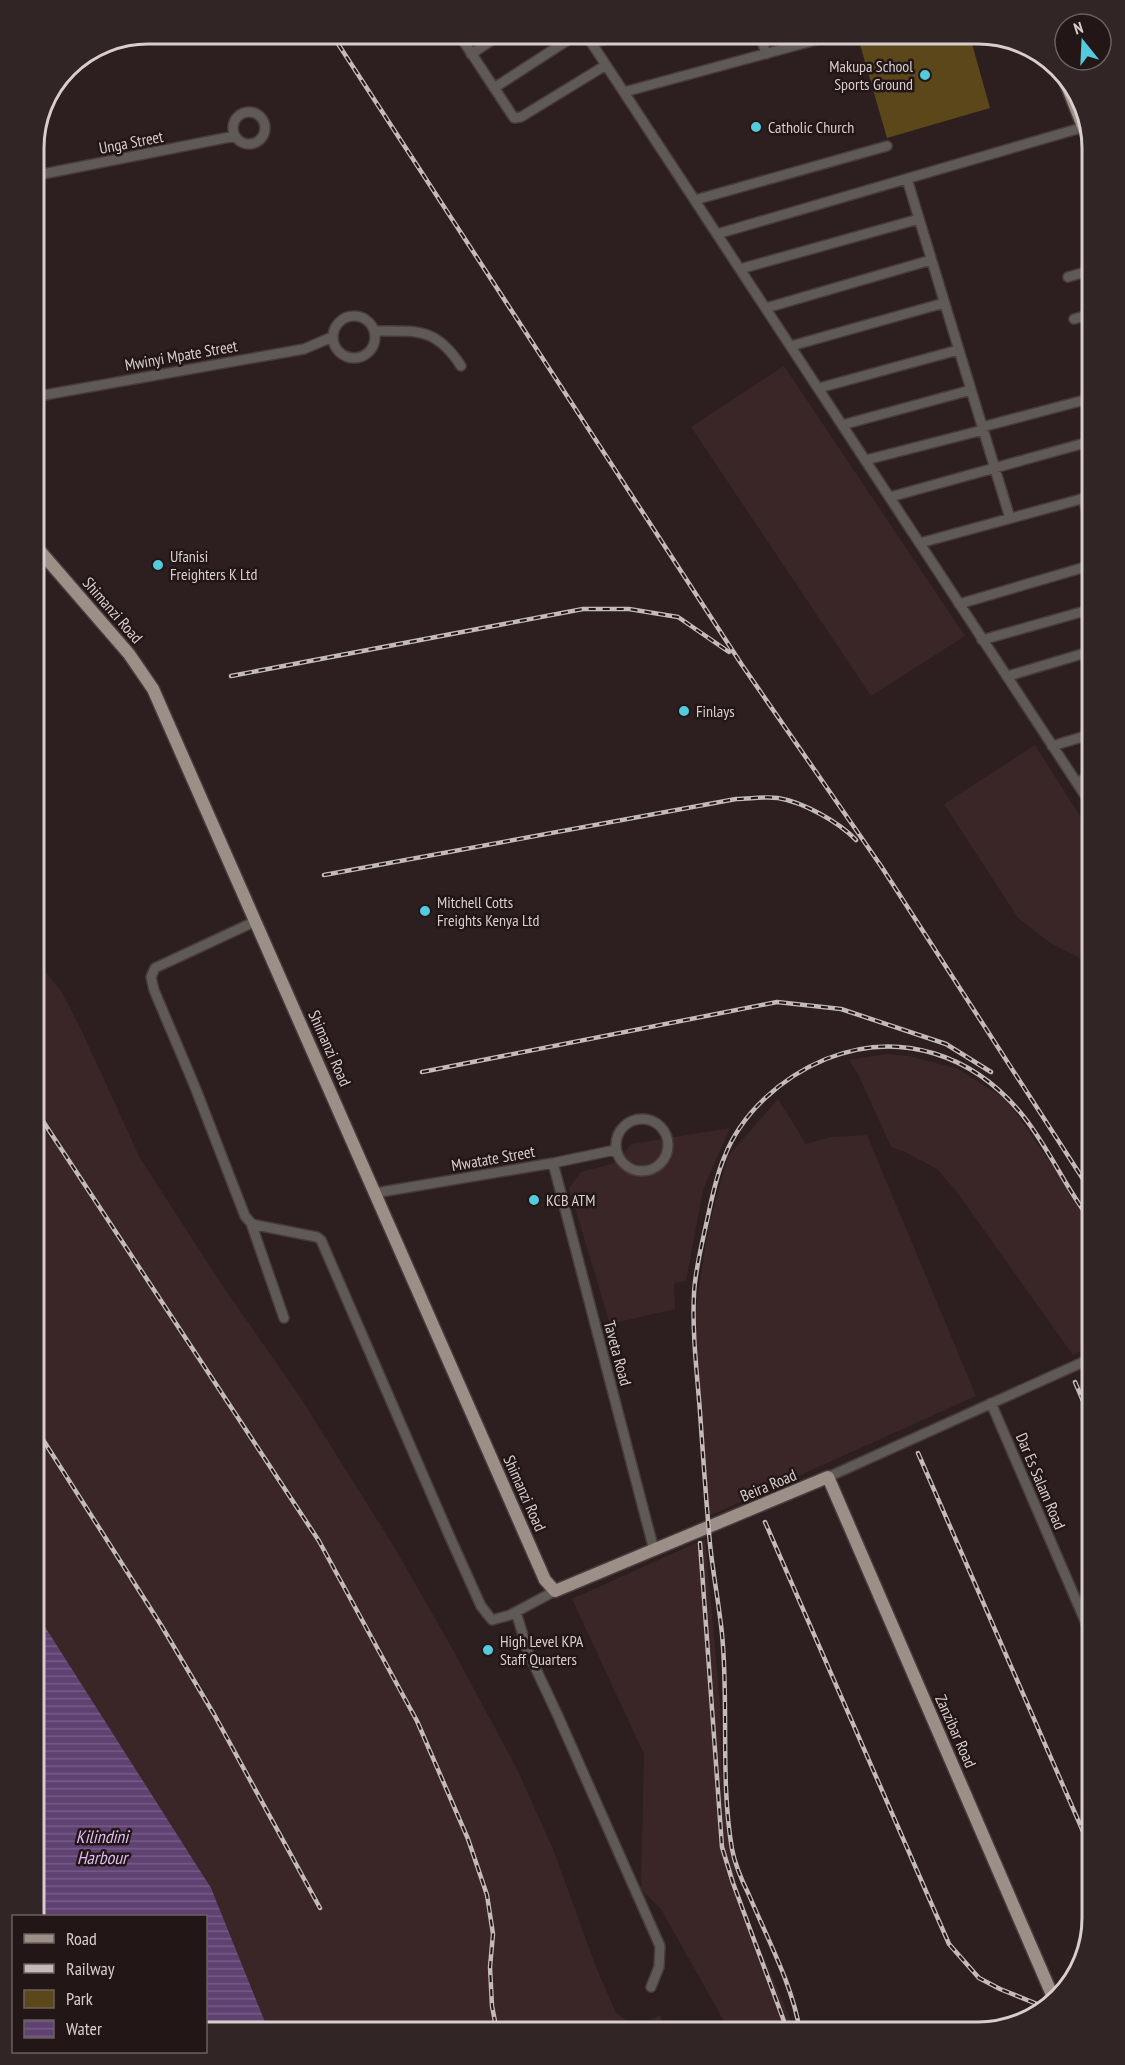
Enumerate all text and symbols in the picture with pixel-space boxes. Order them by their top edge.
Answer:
north arrow [1053,12,1113,72]
text: N [1071,17,1086,39]
place label: Makupa School Sports Ground [829,56,913,94]
marker: Makupa School Sports Ground [918,68,932,82]
place label: Catholic Church [768,117,854,137]
marker: Catholic Church [749,120,763,134]
street label: Unga Street [97,126,165,158]
street label: Mwinyi Mpate Street [123,335,239,375]
place label: Ufanisi Freighters K Ltd [170,546,257,584]
marker: Ufanisi Freighters K Ltd [151,558,165,572]
street label: Shimanzi Road [79,573,147,647]
place label: Finlays [696,701,735,721]
marker: Finlays [677,704,691,718]
place label: Mitchell Cotts Freights Kenya Ltd [437,892,539,930]
marker: Mitchell Cotts Freights Kenya Ltd [418,904,432,918]
street label: Shimanzi Road [304,1007,356,1089]
street label: Mwatate Street [450,1141,537,1175]
place label: KCB ATM [546,1190,595,1210]
marker: KCB ATM [527,1193,541,1207]
street label: Taveta Road [600,1318,636,1388]
street label: Dar Es Salam Road [1012,1430,1070,1532]
street label: Shimanzi Road [499,1452,551,1534]
street label: Beira Road [737,1464,799,1506]
place label: High Level KPA Staff Quarters [500,1631,584,1669]
marker: High Level KPA Staff Quarters [481,1643,495,1657]
street label: Zanzibar Road [931,1691,981,1771]
water label: Kilindini Harbour [76,1825,130,1869]
legend [12,1915,207,2053]
text: Road [66,1927,97,1950]
text: Railway [66,1957,115,1980]
text: Park [66,1987,93,2010]
text: Water [66,2017,102,2040]

